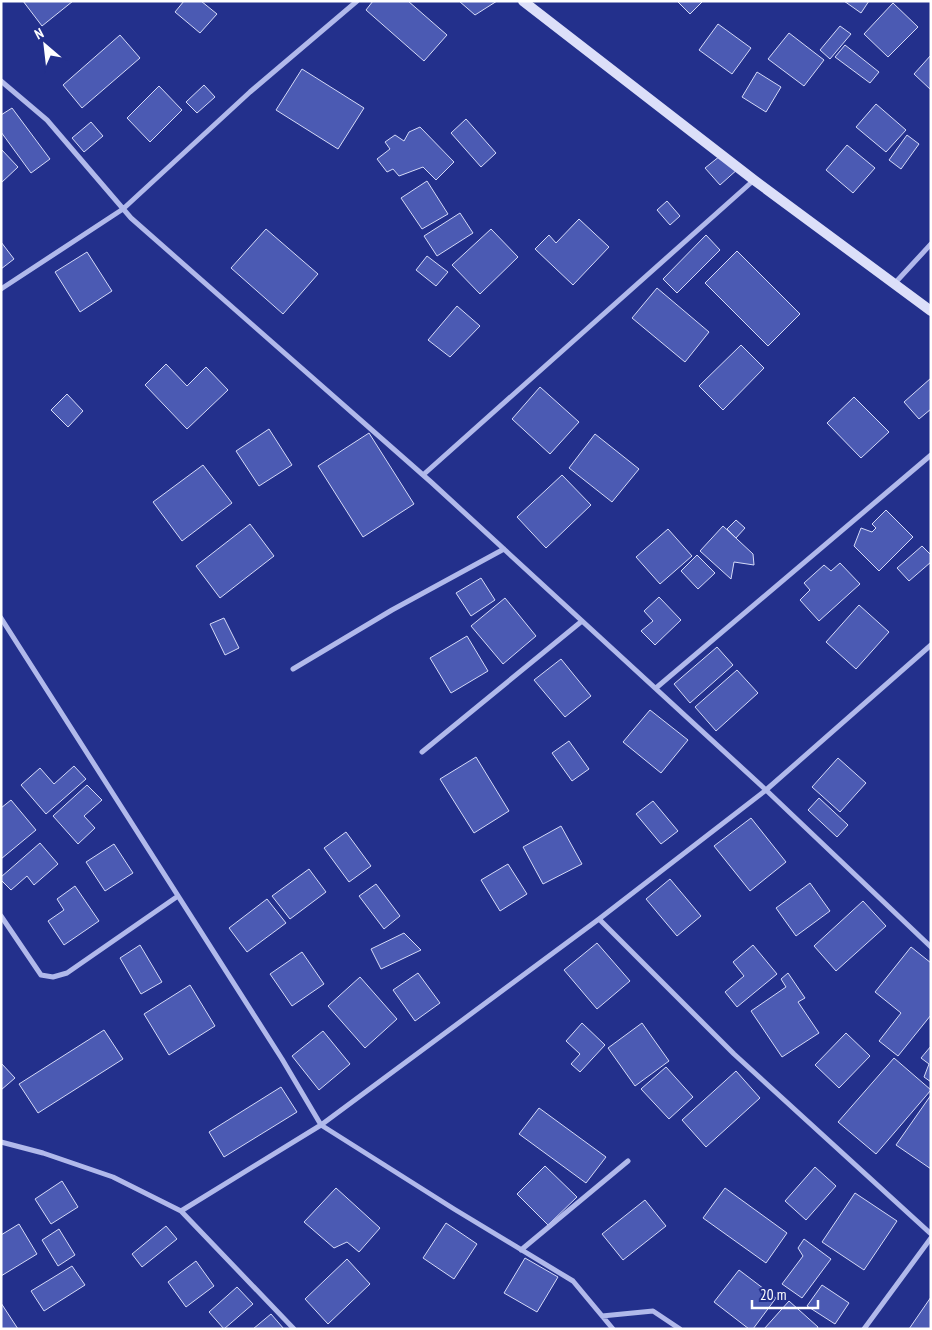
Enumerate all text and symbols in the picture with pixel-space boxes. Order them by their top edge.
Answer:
north arrow [20,20,70,70]
text: N [31,24,46,43]
scale bar [752,1278,818,1310]
text: 20 m [760,1285,786,1304]

